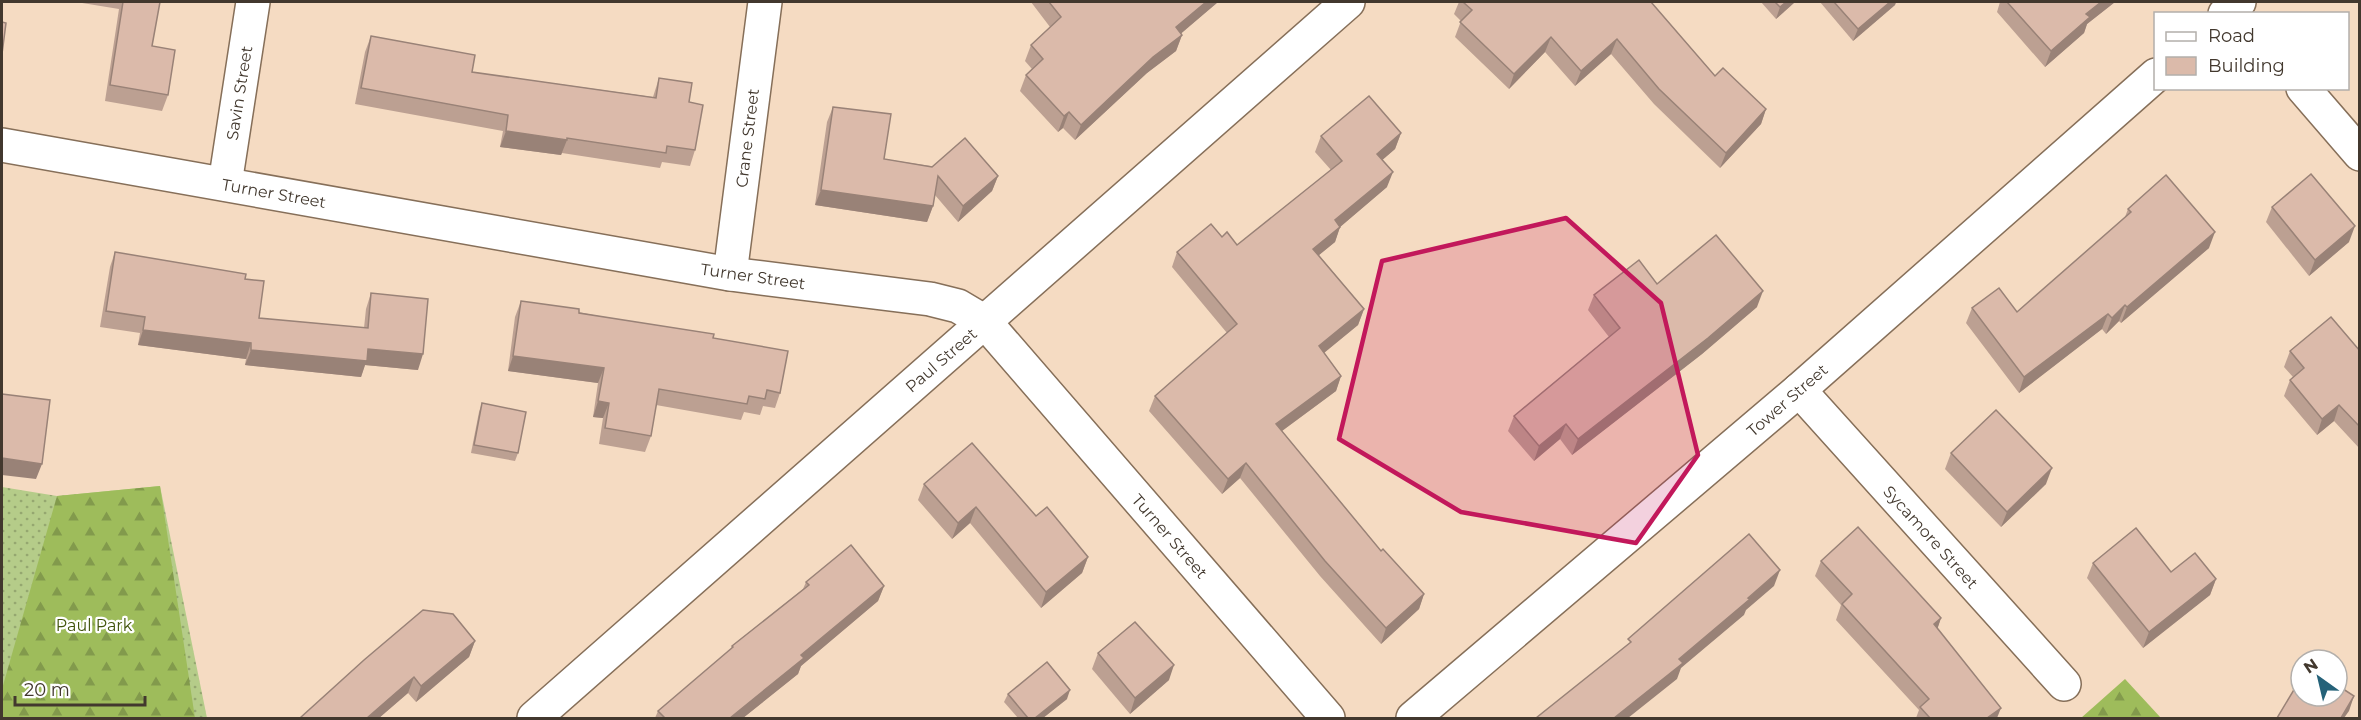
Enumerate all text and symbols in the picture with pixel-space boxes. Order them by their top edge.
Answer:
legend [2154,12,2349,90]
text: Road [2208,25,2255,47]
street label: Savin Street [223,44,256,142]
text: Building [2208,55,2285,77]
street label: Crane Street [732,87,763,189]
street label: Turner Street [220,175,328,212]
street label: Turner Street [699,260,807,293]
street label: Paul Street [902,324,981,397]
street label: Tower Street [1743,360,1832,441]
street label: Sycamore Street [1879,482,1982,593]
street label: Turner Street [1128,490,1212,583]
park label: Paul Park [56,616,133,635]
north arrow [2289,648,2349,708]
text: N [2300,654,2322,677]
scale bar [15,669,146,707]
text: 20 m [24,679,70,701]

